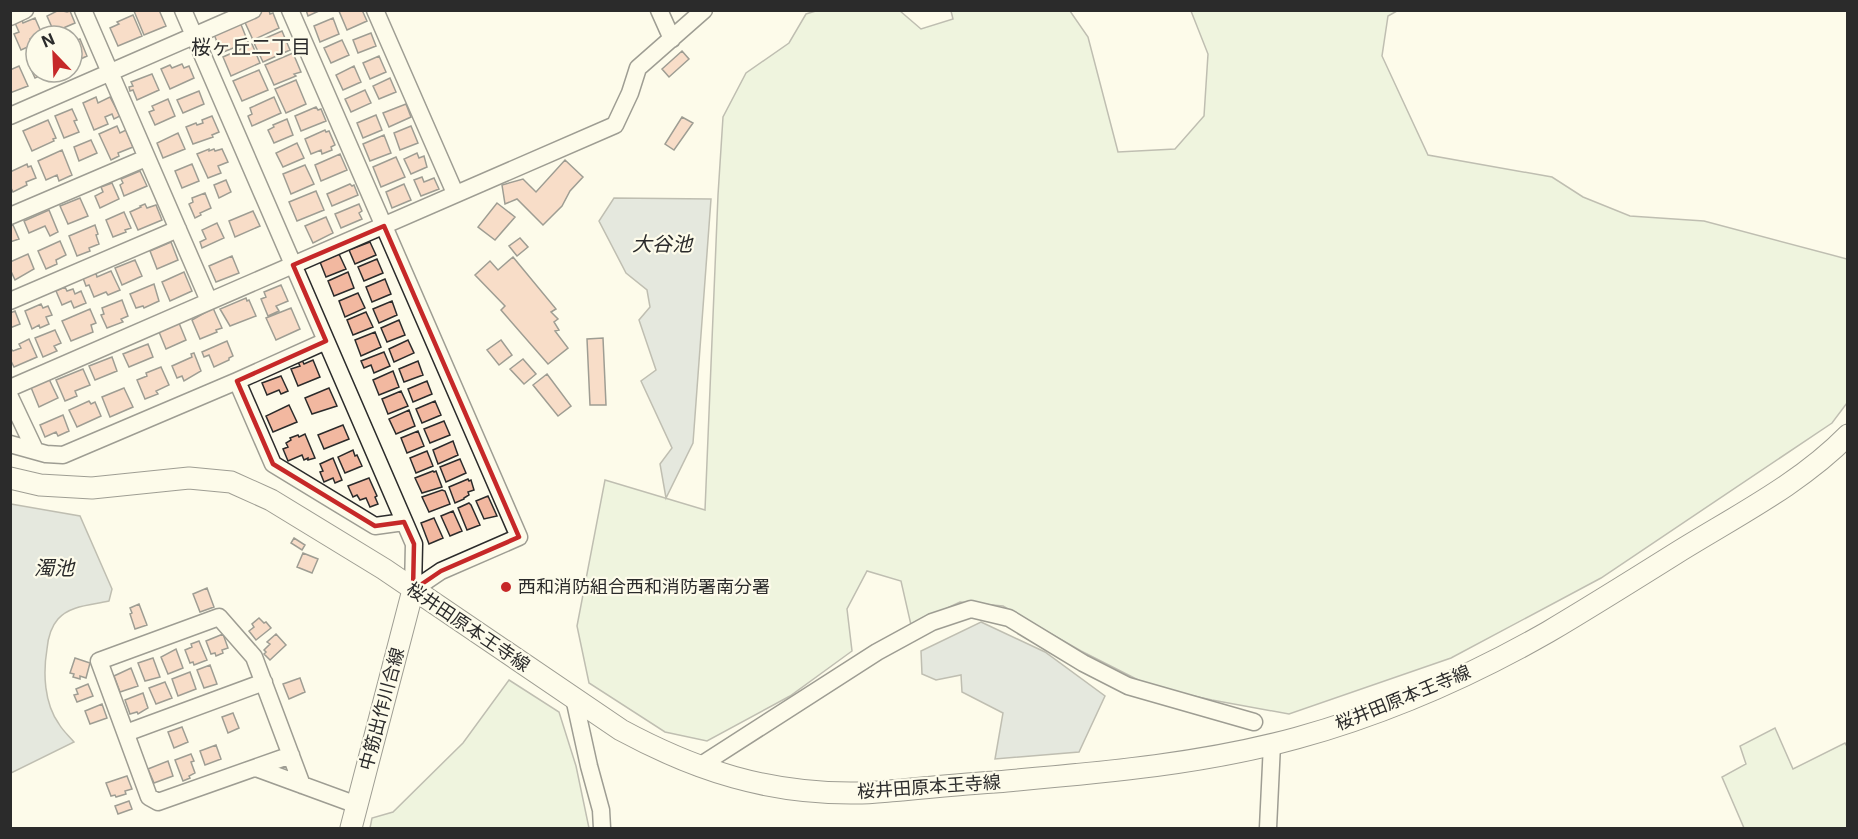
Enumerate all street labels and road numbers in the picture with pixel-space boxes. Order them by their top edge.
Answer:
street label: 桜井田原本王寺線 [403,578,534,676]
street label: 中筋出作川合線 [355,645,408,772]
street label: 桜井田原本王寺線 [1332,661,1474,734]
street label: 桜井田原本王寺線 [856,771,1002,802]

